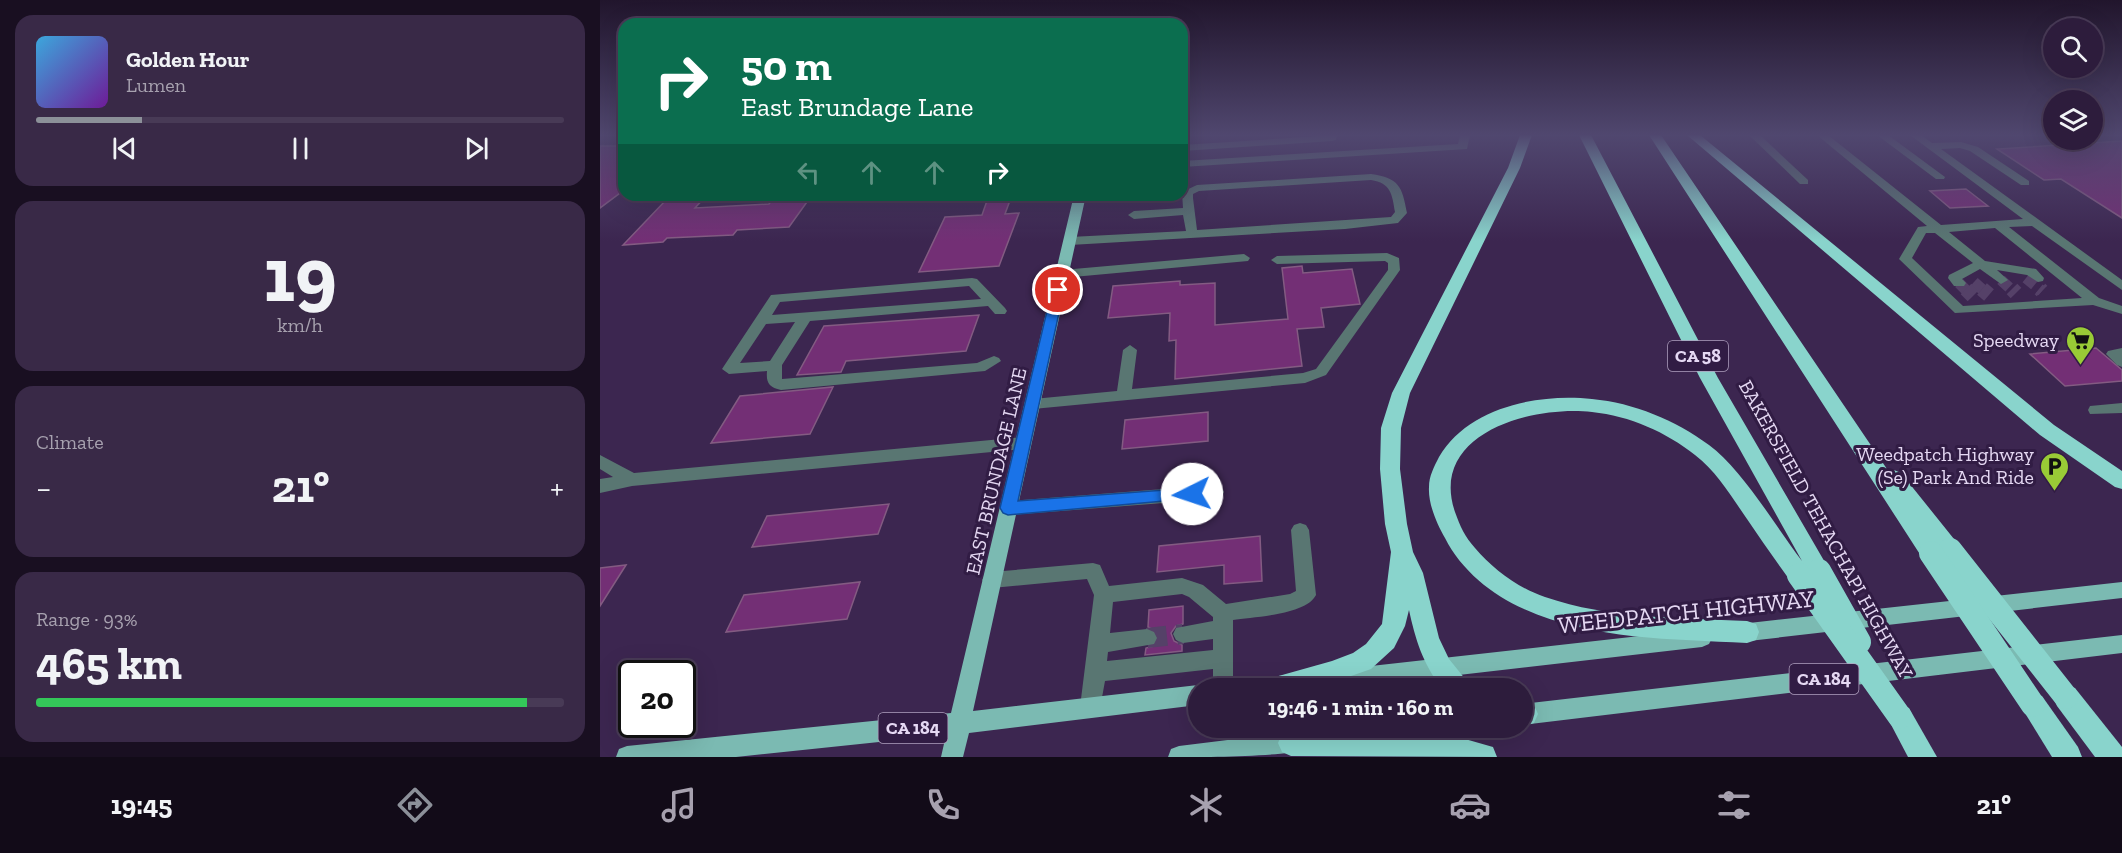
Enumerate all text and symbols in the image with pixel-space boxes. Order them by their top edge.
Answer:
map controls [2043,18,2103,150]
button: search [2043,18,2103,78]
text: 50 m [741,40,832,91]
icon: right [642,42,720,120]
text: Golden Hour [126,46,250,73]
text: Lumen [126,73,186,97]
button: layers [2043,90,2103,150]
text: East Brundage Lane [741,91,974,123]
icon: previous [108,132,141,165]
icon: pause [284,132,317,165]
icon: next [460,132,493,165]
icon: left [792,156,825,189]
icon: ahead [855,156,888,189]
icon: ahead [918,156,951,189]
icon: right [981,156,1014,189]
text: 19 [263,227,337,321]
pin [1032,264,1083,315]
icon: arrive [1041,273,1074,306]
text: km/h [277,313,323,337]
supermarket icon: Speedway [2064,324,2096,366]
place label: Speedway [1973,328,2060,352]
road number: CA 58 [1668,341,1728,371]
street label: EAST BRUNDAGE LANE [960,365,1032,577]
street label: BAKERSFIELD TEHACHAPI HIGHWAY [1734,376,1919,683]
text: Climate [36,430,104,454]
place label: Weedpatch Highway (Se) Park And Ride [1856,442,2035,489]
parking icon: Weedpatch Highway (Se) Park And Ride [2039,450,2071,492]
text: 21° [272,460,330,514]
position arrow [1160,462,1224,526]
text: − [36,468,51,507]
text: + [550,468,564,507]
street label: WEEDPATCH HIGHWAY [1556,584,1816,639]
text: Range · 93% [36,607,137,631]
text: 465 km [36,637,182,691]
speed limit sign: 20 [618,660,696,738]
road number: CA 184 [1790,664,1858,694]
text: 19:46 · 1 min · 160 m [1268,694,1453,721]
road number: CA 184 [878,713,948,743]
icon: directions [394,784,436,826]
icon: music [658,784,700,826]
icon: phone [922,784,964,826]
icon: climate [1185,784,1227,826]
icon: car [1449,784,1491,826]
icon: filters [1713,784,1755,826]
text: 19:45 [111,789,172,821]
text: 21° [1976,789,2011,821]

